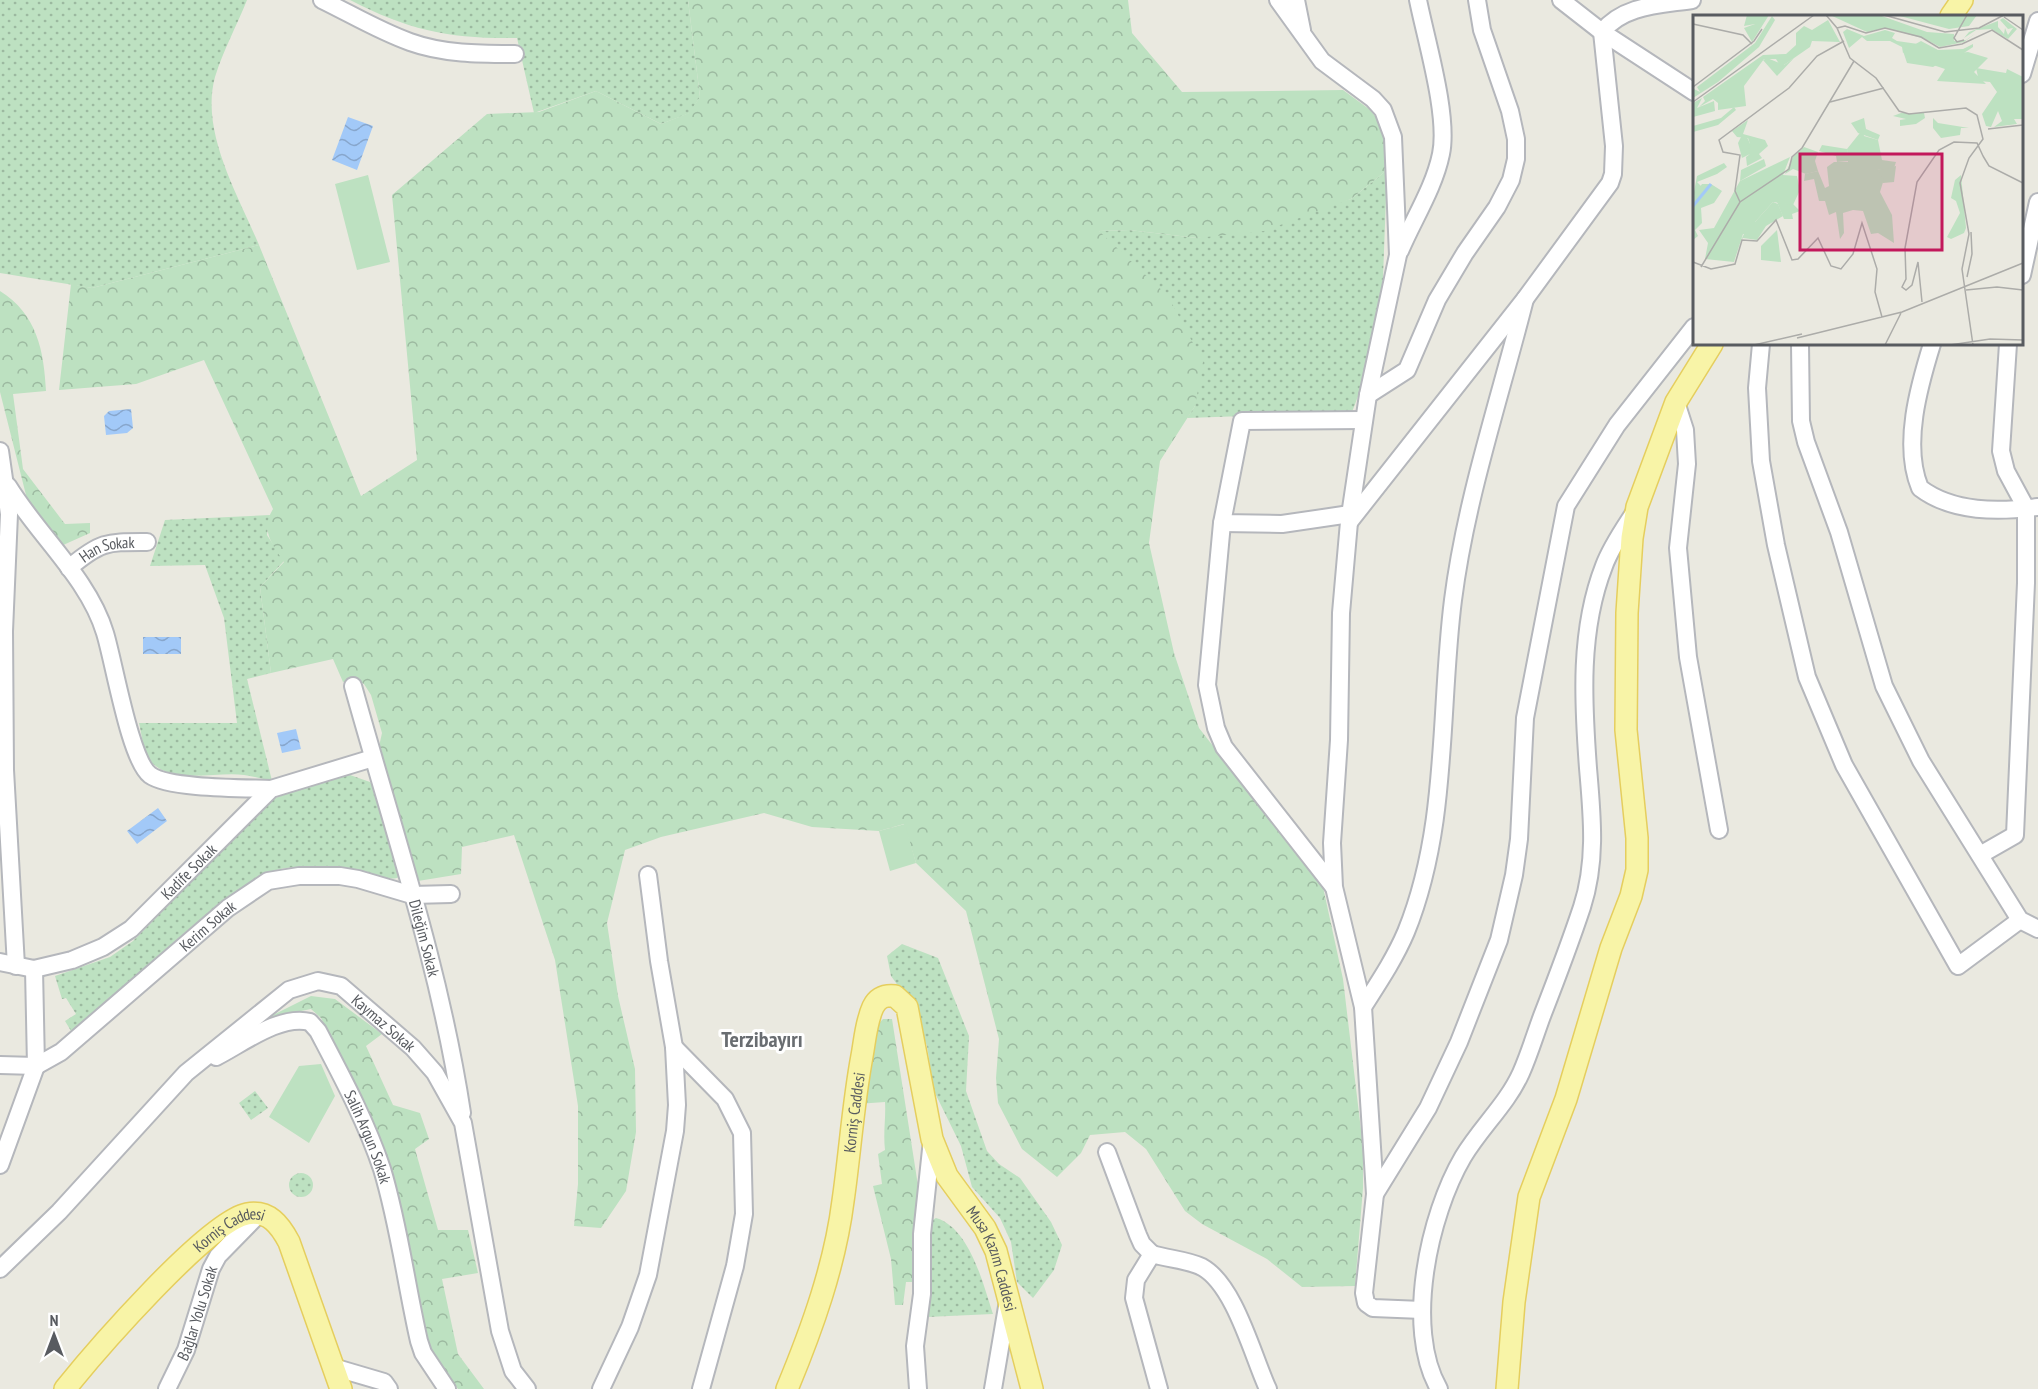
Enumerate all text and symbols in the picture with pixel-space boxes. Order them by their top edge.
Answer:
inset map [1693,15,2023,345]
street label: Han Sokak [75,532,135,566]
street label: Kadife Sokak [156,839,221,904]
street label: Kerim Sokak [175,895,240,956]
street label: Dileğim Sokak [405,897,444,979]
street label: Kaymaz Sokak [348,990,421,1056]
district label: Terzibayırı [721,1025,803,1053]
street label: Korniş Caddesi [839,1071,869,1154]
street label: Salih Argun Sokak [340,1087,396,1187]
street label: Musa Kazım Caddesi [962,1202,1021,1313]
street label: Korniş Caddesi [189,1203,268,1256]
street label: Bağlar Yolu Sokak [172,1262,222,1364]
north arrow [24,1305,84,1365]
text: N [50,1310,58,1330]

